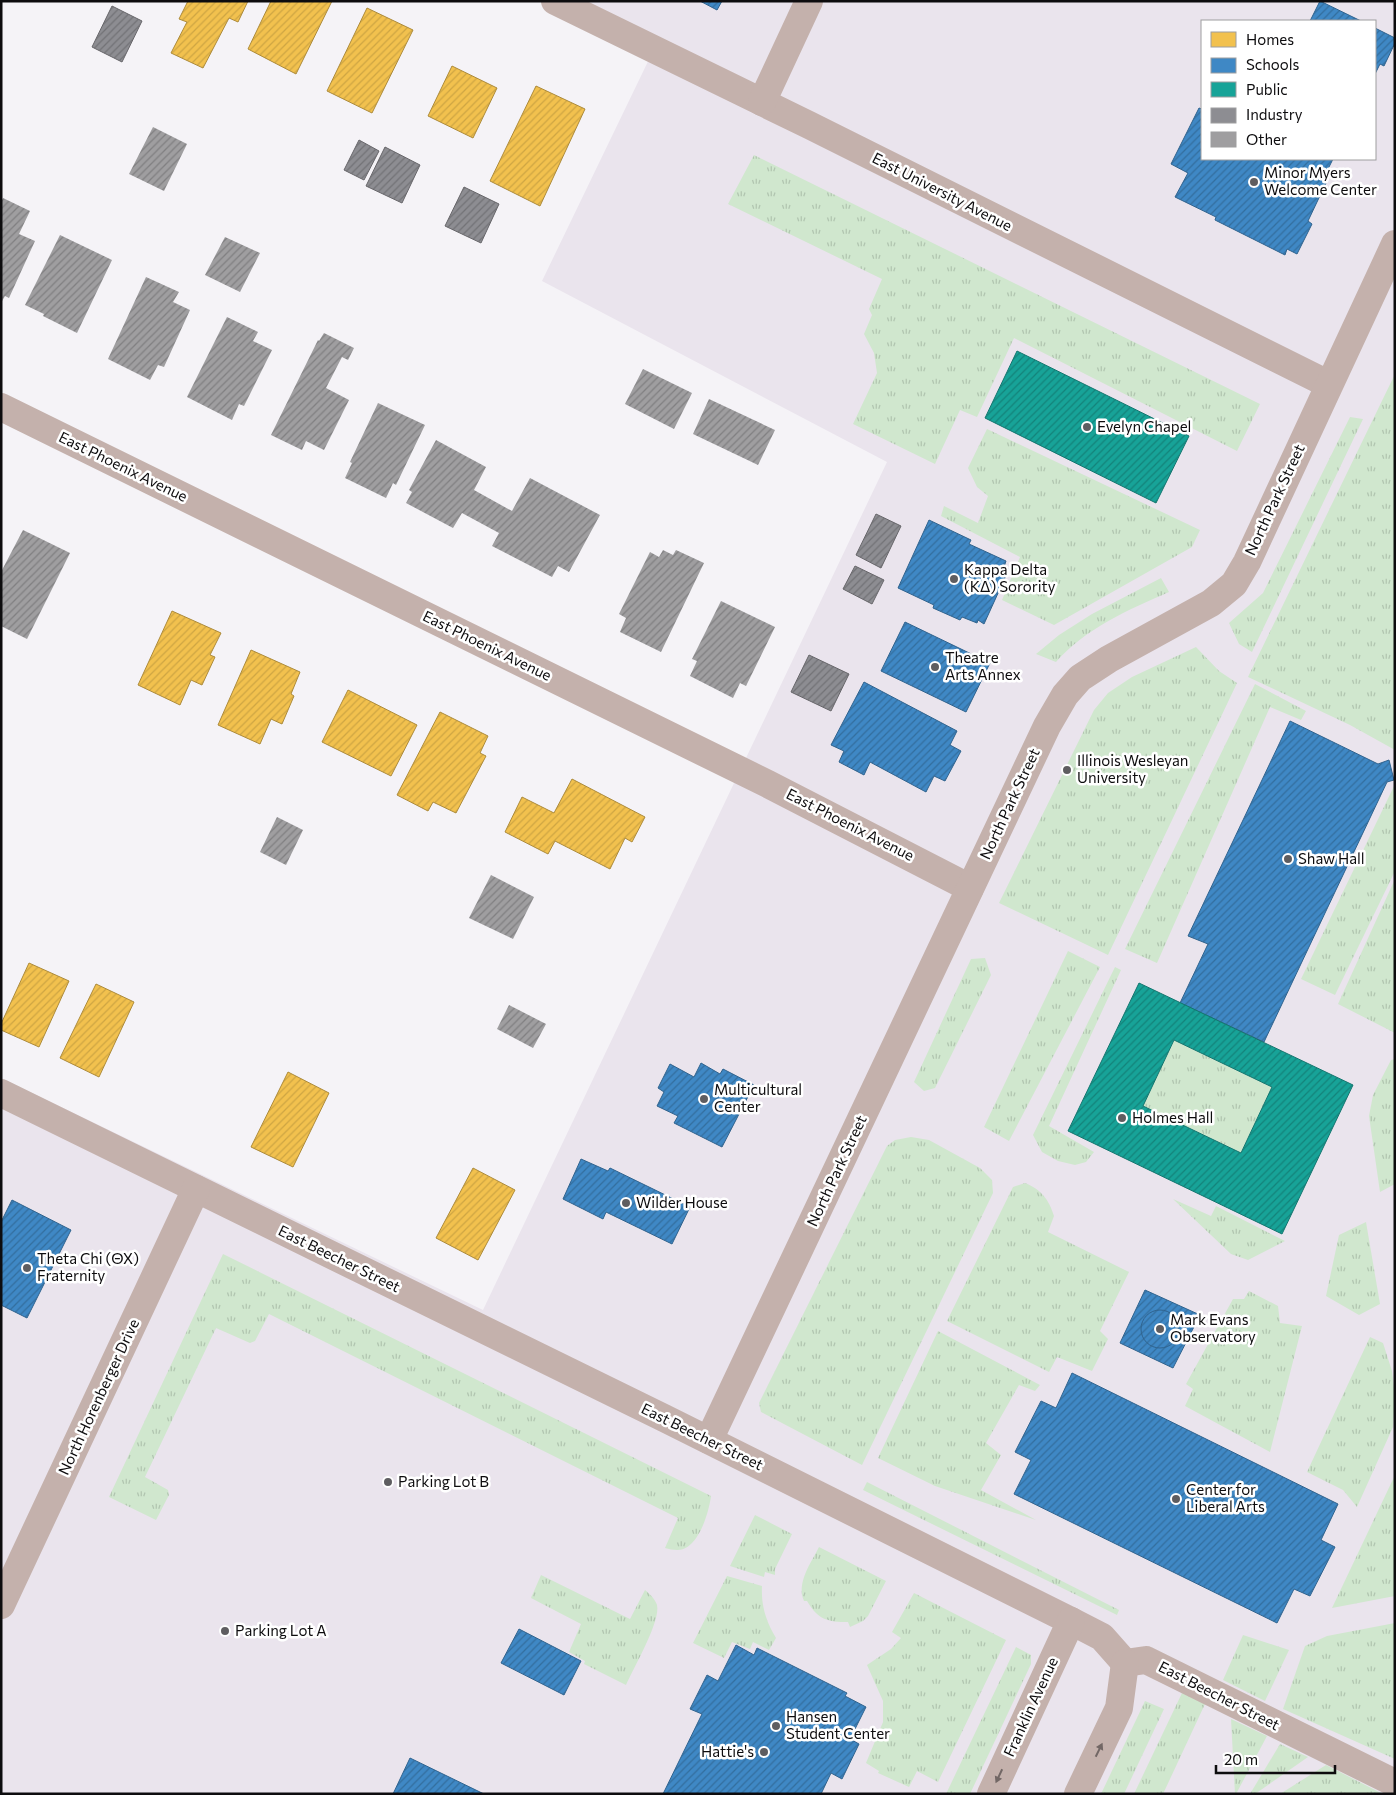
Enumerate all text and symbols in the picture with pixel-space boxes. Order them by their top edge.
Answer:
legend [1201,20,1376,160]
text: Homes [1246,30,1294,48]
text: Schools [1246,55,1300,73]
text: Public [1246,80,1288,98]
text: Industry [1246,105,1303,123]
text: Other [1246,130,1287,148]
street label: East University Avenue [870,148,1015,234]
place label: Minor Myers Welcome Center [1264,163,1377,198]
marker: Minor Myers Welcome Center [1248,176,1260,188]
place label: Evelyn Chapel [1097,417,1191,435]
marker: Evelyn Chapel [1081,421,1093,433]
street label: East Phoenix Avenue [56,427,191,505]
street label: North Park Street [1240,441,1308,558]
place label: Kappa Delta (ΚΔ) Sorority [964,560,1056,595]
marker: Kappa Delta (ΚΔ) Sorority [948,573,960,585]
street label: East Phoenix Avenue [420,606,555,684]
place label: Theatre Arts Annex [945,648,1021,683]
marker: Theatre Arts Annex [929,661,941,673]
street label: North Park Street [975,745,1043,862]
place label: Illinois Wesleyan University [1077,751,1188,786]
marker: Illinois Wesleyan University [1061,764,1073,776]
street label: East Phoenix Avenue [784,784,917,864]
place label: Shaw Hall [1298,849,1365,867]
marker: Shaw Hall [1282,853,1294,865]
place label: Multicultural Center [714,1080,802,1115]
marker: Multicultural Center [698,1093,710,1105]
place label: Holmes Hall [1132,1108,1213,1126]
street label: North Park Street [802,1112,870,1229]
marker: Holmes Hall [1116,1112,1128,1124]
place label: Wilder House [636,1193,728,1211]
marker: Wilder House [620,1197,632,1209]
street label: East Beecher Street [276,1221,403,1295]
place label: Theta Chi (ΘΧ) Fraternity [37,1249,139,1284]
marker: Theta Chi (ΘΧ) Fraternity [21,1262,33,1274]
place label: Mark Evans Observatory [1170,1310,1256,1345]
street label: North Horenberger Drive [54,1316,142,1477]
marker: Mark Evans Observatory [1154,1323,1166,1335]
street label: East Beecher Street [639,1399,766,1473]
place label: Parking Lot B [398,1472,489,1490]
marker: Parking Lot B [382,1476,394,1488]
place label: Center for Liberal Arts [1186,1480,1265,1515]
marker: Center for Liberal Arts [1170,1493,1182,1505]
place label: Parking Lot A [235,1621,327,1639]
marker: Parking Lot A [219,1625,231,1637]
street label: Franklin Avenue [999,1654,1061,1759]
street label: East Beecher Street [1156,1657,1283,1733]
place label: Hansen Student Center [786,1707,890,1742]
marker: Hansen Student Center [770,1720,782,1732]
place label: Hattie's [701,1742,754,1760]
scale bar [1216,1742,1335,1774]
one-way arrow [1095,1743,1103,1757]
marker: Hattie's [758,1746,770,1758]
text: 20 m [1224,1750,1258,1768]
one-way arrow [995,1769,1003,1783]

